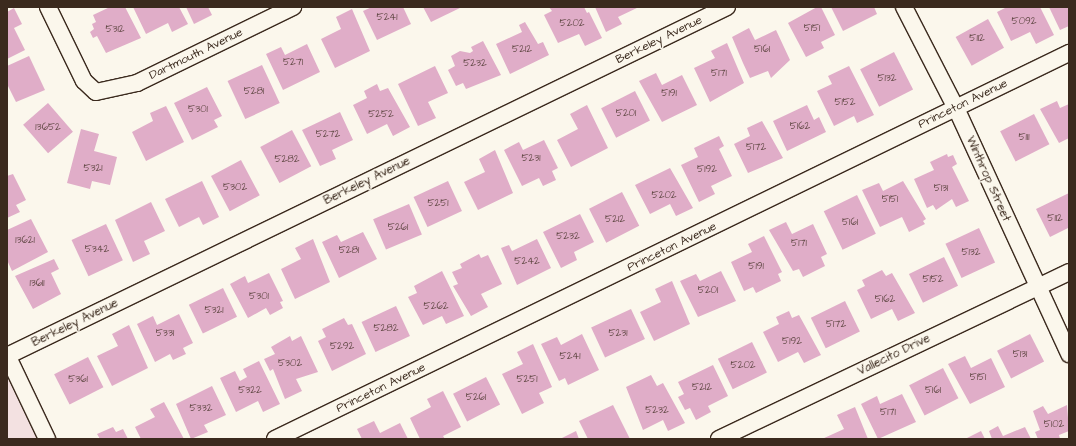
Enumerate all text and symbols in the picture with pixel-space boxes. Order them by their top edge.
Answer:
house number: 5241 [377,12,397,24]
street label: Berkeley Avenue [613,13,705,67]
house number: 5092 [1012,16,1036,28]
house number: 5202 [560,18,584,30]
house number: 5151 [804,23,820,35]
house number: 5312 [105,24,125,36]
street label: Dartmouth Avenue [147,25,245,83]
house number: 5112 [969,33,985,45]
house number: 5212 [512,44,532,56]
house number: 5161 [754,44,770,56]
house number: 5271 [283,57,303,69]
house number: 5232 [463,58,487,70]
house number: 5171 [711,68,727,80]
house number: 5132 [877,73,897,85]
street label: Princeton Avenue [916,76,1010,132]
house number: 5281 [244,86,264,98]
house number: 5191 [661,88,677,100]
house number: 5152 [834,97,856,109]
house number: 5301 [188,104,208,116]
house number: 5201 [616,108,636,120]
house number: 5252 [368,109,394,121]
house number: 5162 [790,121,810,133]
house number: 13652 [35,122,61,134]
house number: 5272 [316,129,340,141]
house number: 5111 [1019,132,1029,144]
street label: Winthrop Street [963,134,1013,224]
house number: 5172 [746,142,766,154]
house number: 5231 [521,153,541,165]
house number: 5282 [274,154,300,166]
street label: Berkeley Avenue [321,154,413,208]
house number: 5321 [83,163,103,175]
house number: 5192 [697,164,717,176]
house number: 5302 [223,182,247,194]
house number: 5131 [934,183,948,195]
house number: 5202 [652,190,676,202]
house number: 5151 [882,194,898,206]
house number: 5251 [427,198,449,210]
house number: 5112 [1047,213,1063,225]
house number: 5212 [605,214,625,226]
house number: 5161 [842,217,858,229]
street label: Princeton Avenue [625,219,719,275]
house number: 5261 [388,222,408,234]
house number: 5232 [556,231,580,243]
house number: 13621 [15,235,35,247]
house number: 5171 [791,238,807,250]
house number: 5342 [85,244,109,256]
house number: 5281 [339,245,359,257]
house number: 5132 [961,247,981,259]
house number: 5242 [514,256,540,268]
house number: 5191 [748,261,764,273]
house number: 5152 [922,274,944,286]
house number: 13611 [29,278,45,290]
house number: 5201 [698,285,718,297]
house number: 5301 [249,291,269,303]
house number: 5162 [875,294,895,306]
street label: Berkeley Avenue [29,296,121,350]
house number: 5262 [424,301,448,313]
house number: 5321 [204,305,224,317]
house number: 5172 [826,319,846,331]
house number: 5282 [373,323,399,335]
house number: 5331 [156,328,174,340]
house number: 5231 [608,328,628,340]
street label: Vallecito Drive [856,331,932,379]
house number: 5192 [782,336,802,348]
house number: 5292 [330,341,354,353]
house number: 5131 [1013,349,1027,361]
house number: 5241 [560,351,580,363]
house number: 5302 [278,358,302,370]
street label: Princeton Avenue [334,360,428,416]
house number: 5202 [731,360,755,372]
house number: 5151 [970,372,986,384]
house number: 5361 [68,374,88,386]
house number: 5251 [516,374,538,386]
house number: 5212 [692,382,712,394]
house number: 5322 [238,385,262,397]
house number: 5161 [925,385,941,397]
house number: 5261 [466,392,486,404]
house number: 5332 [190,403,212,415]
house number: 5232 [645,405,669,417]
house number: 5171 [880,407,896,419]
house number: 5102 [1044,419,1064,431]

